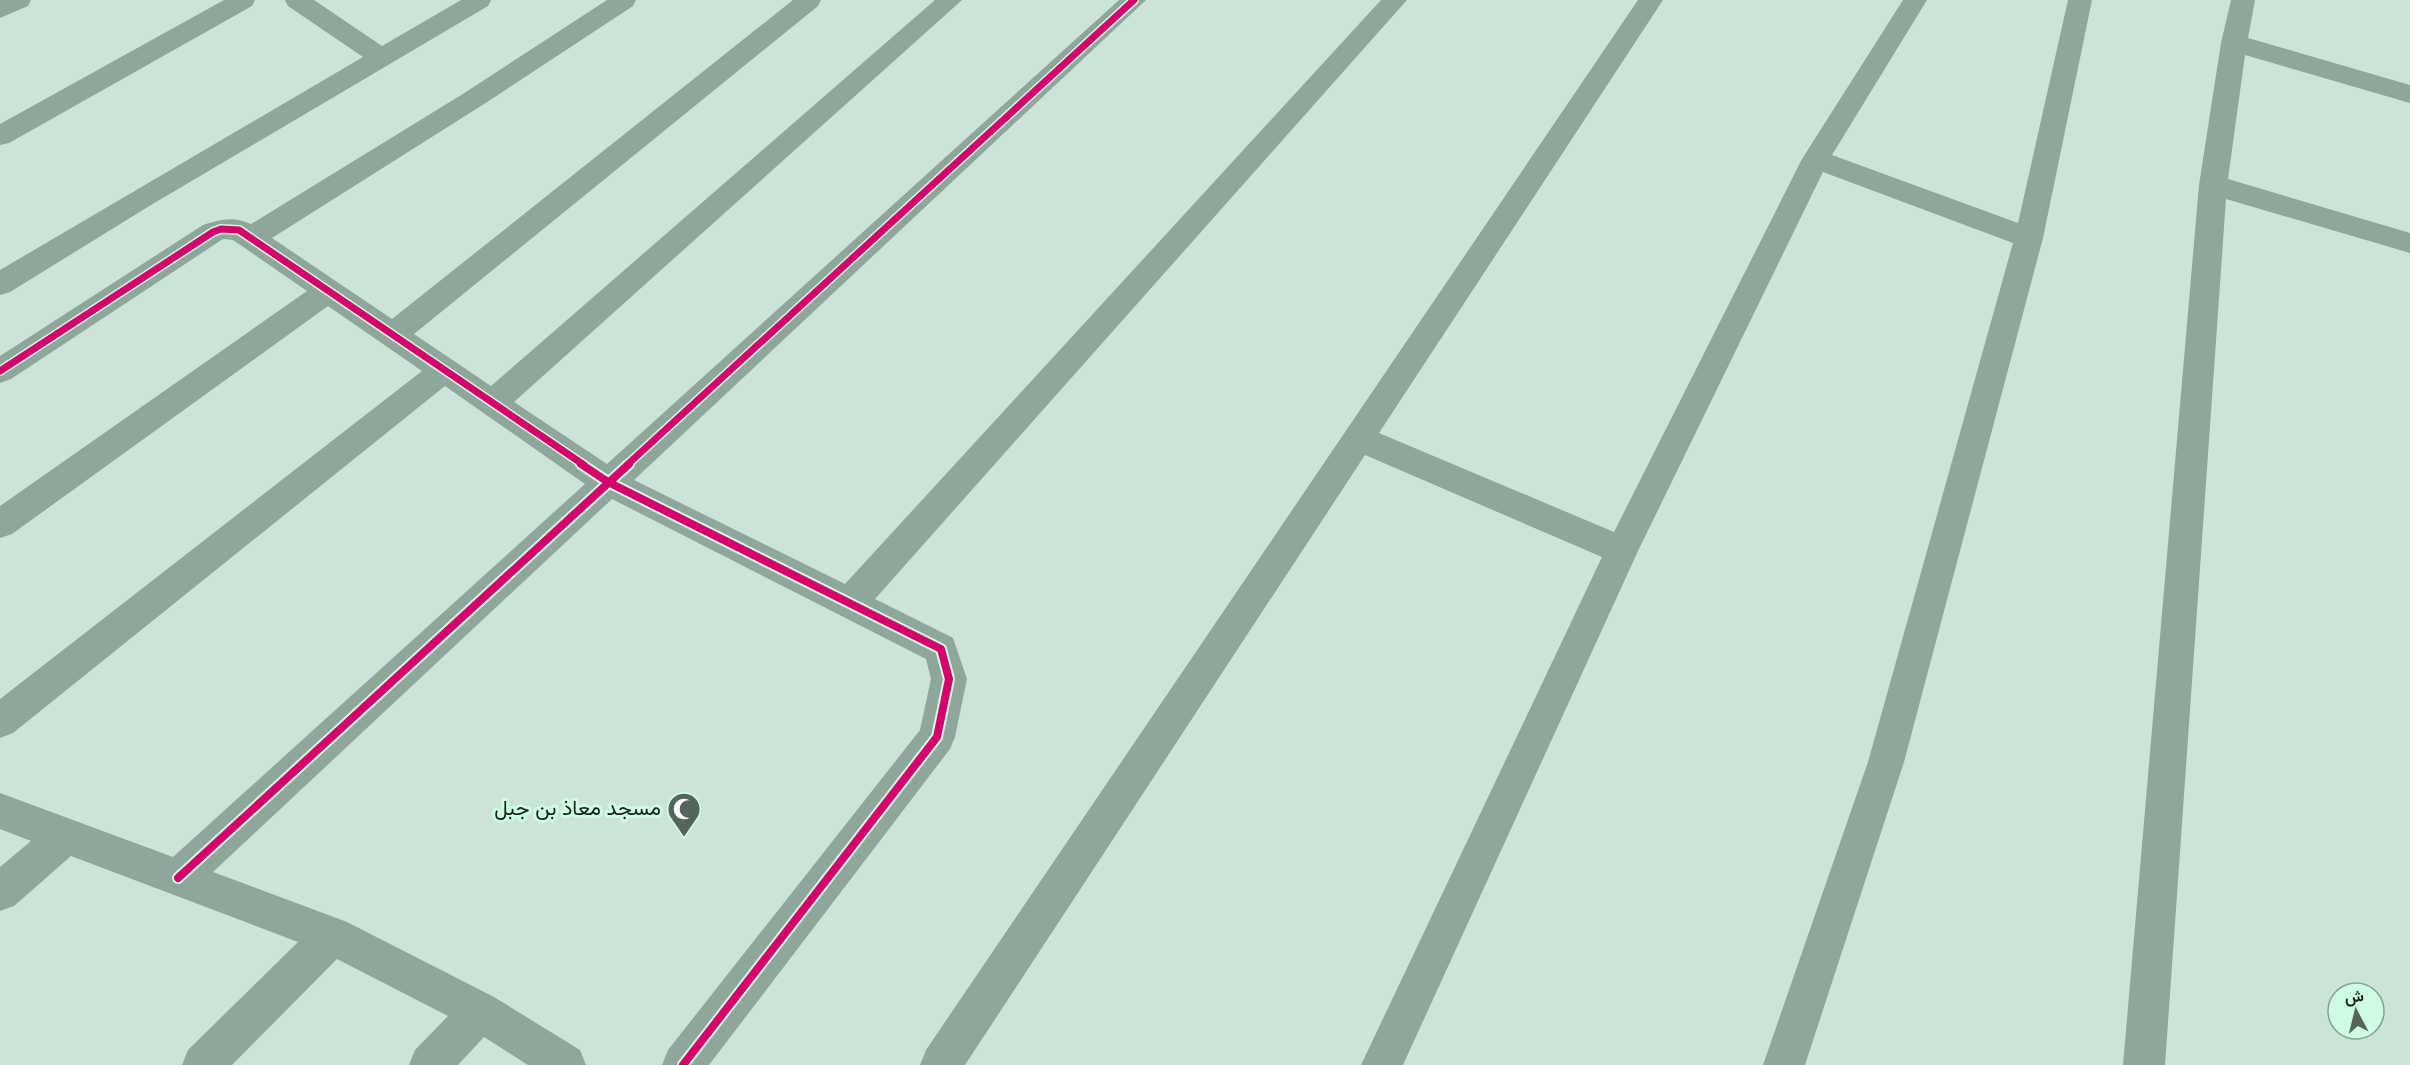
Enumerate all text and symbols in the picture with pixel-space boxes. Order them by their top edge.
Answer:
mosque icon: مسجد معاذ بن جبل [666,791,702,838]
place label: مسجد معاذ بن جبل [494,793,661,826]
north arrow [2326,981,2386,1041]
text: ش [2343,985,2366,1012]

